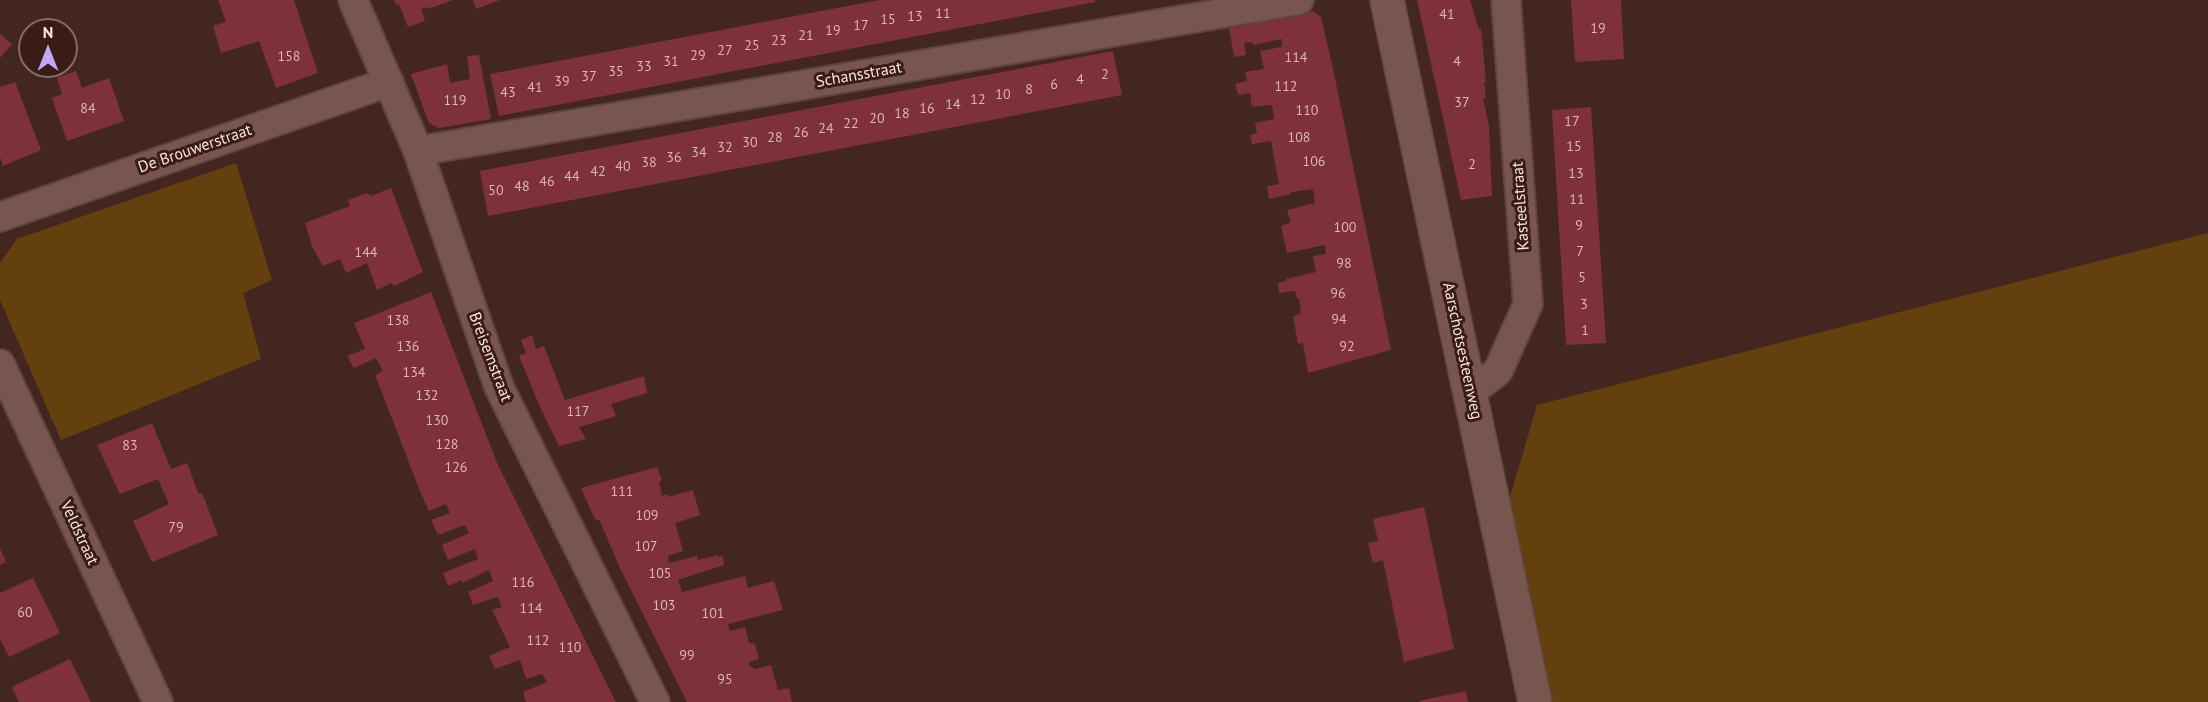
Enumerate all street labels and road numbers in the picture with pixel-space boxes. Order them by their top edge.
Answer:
street label: Schansstraat [815,58,903,92]
street label: De Brouwerstraat [136,121,254,177]
street label: Kasteelstraat [1508,161,1534,251]
street label: Aarschotsesteenweg [1438,281,1486,421]
street label: Breisemstraat [464,310,516,404]
street label: Veldstraat [56,498,102,568]

